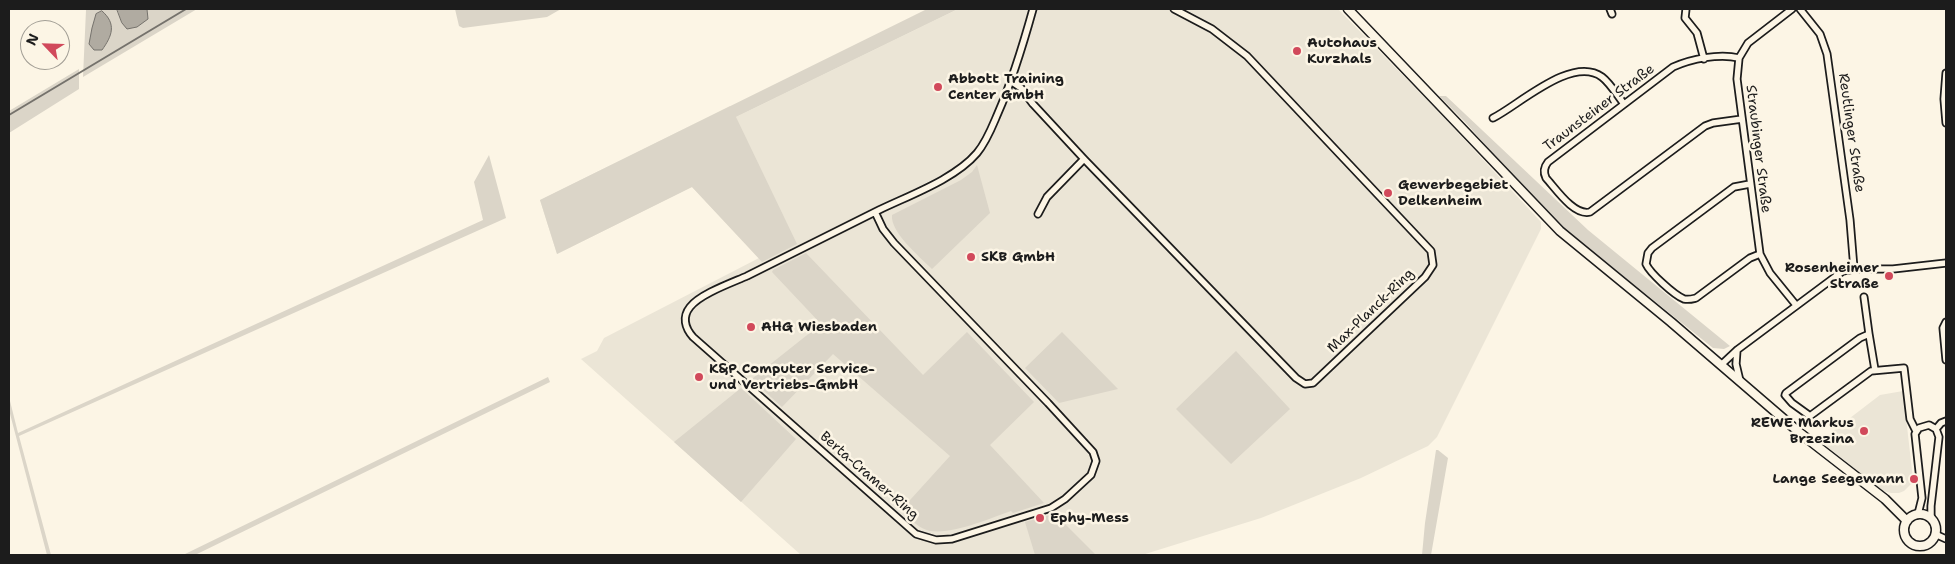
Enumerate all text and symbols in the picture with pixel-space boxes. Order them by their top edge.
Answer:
north arrow [20,20,70,70]
text: N [22,31,43,48]
place label: Autohaus Kurzhals [1307,35,1377,68]
marker: Autohaus Kurzhals [1291,45,1303,57]
street label: Traunsteiner Straße [1540,61,1658,155]
place label: Abbott Training Center GmbH [948,71,1064,104]
street label: Reutlinger Straße [1834,72,1868,194]
marker: Abbott Training Center GmbH [932,81,944,93]
street label: Straubinger Straße [1742,84,1774,214]
place label: Gewerbegebiet Delkenheim [1398,177,1508,210]
marker: Gewerbegebiet Delkenheim [1382,187,1394,199]
place label: SKB GmbH [981,249,1055,265]
marker: SKB GmbH [965,251,977,263]
place label: Rosenheimer Straße [1785,260,1879,292]
street label: Max-Planck-Ring [1324,265,1418,357]
marker: Rosenheimer Straße [1883,270,1895,282]
place label: AHG Wiesbaden [761,319,877,335]
marker: AHG Wiesbaden [745,321,757,333]
place label: K&P Computer Service- und Vertriebs-GmbH [709,361,875,394]
marker: K&P Computer Service- und Vertriebs-GmbH [693,371,705,383]
place label: REWE Markus Brzezina [1751,415,1854,448]
marker: REWE Markus Brzezina [1858,425,1870,437]
street label: Berta-Cramer-Ring [816,428,922,524]
place label: Lange Seegewann [1772,471,1904,487]
marker: Lange Seegewann [1908,473,1920,485]
place label: Ephy-Mess [1050,510,1129,526]
marker: Ephy-Mess [1034,512,1046,524]

